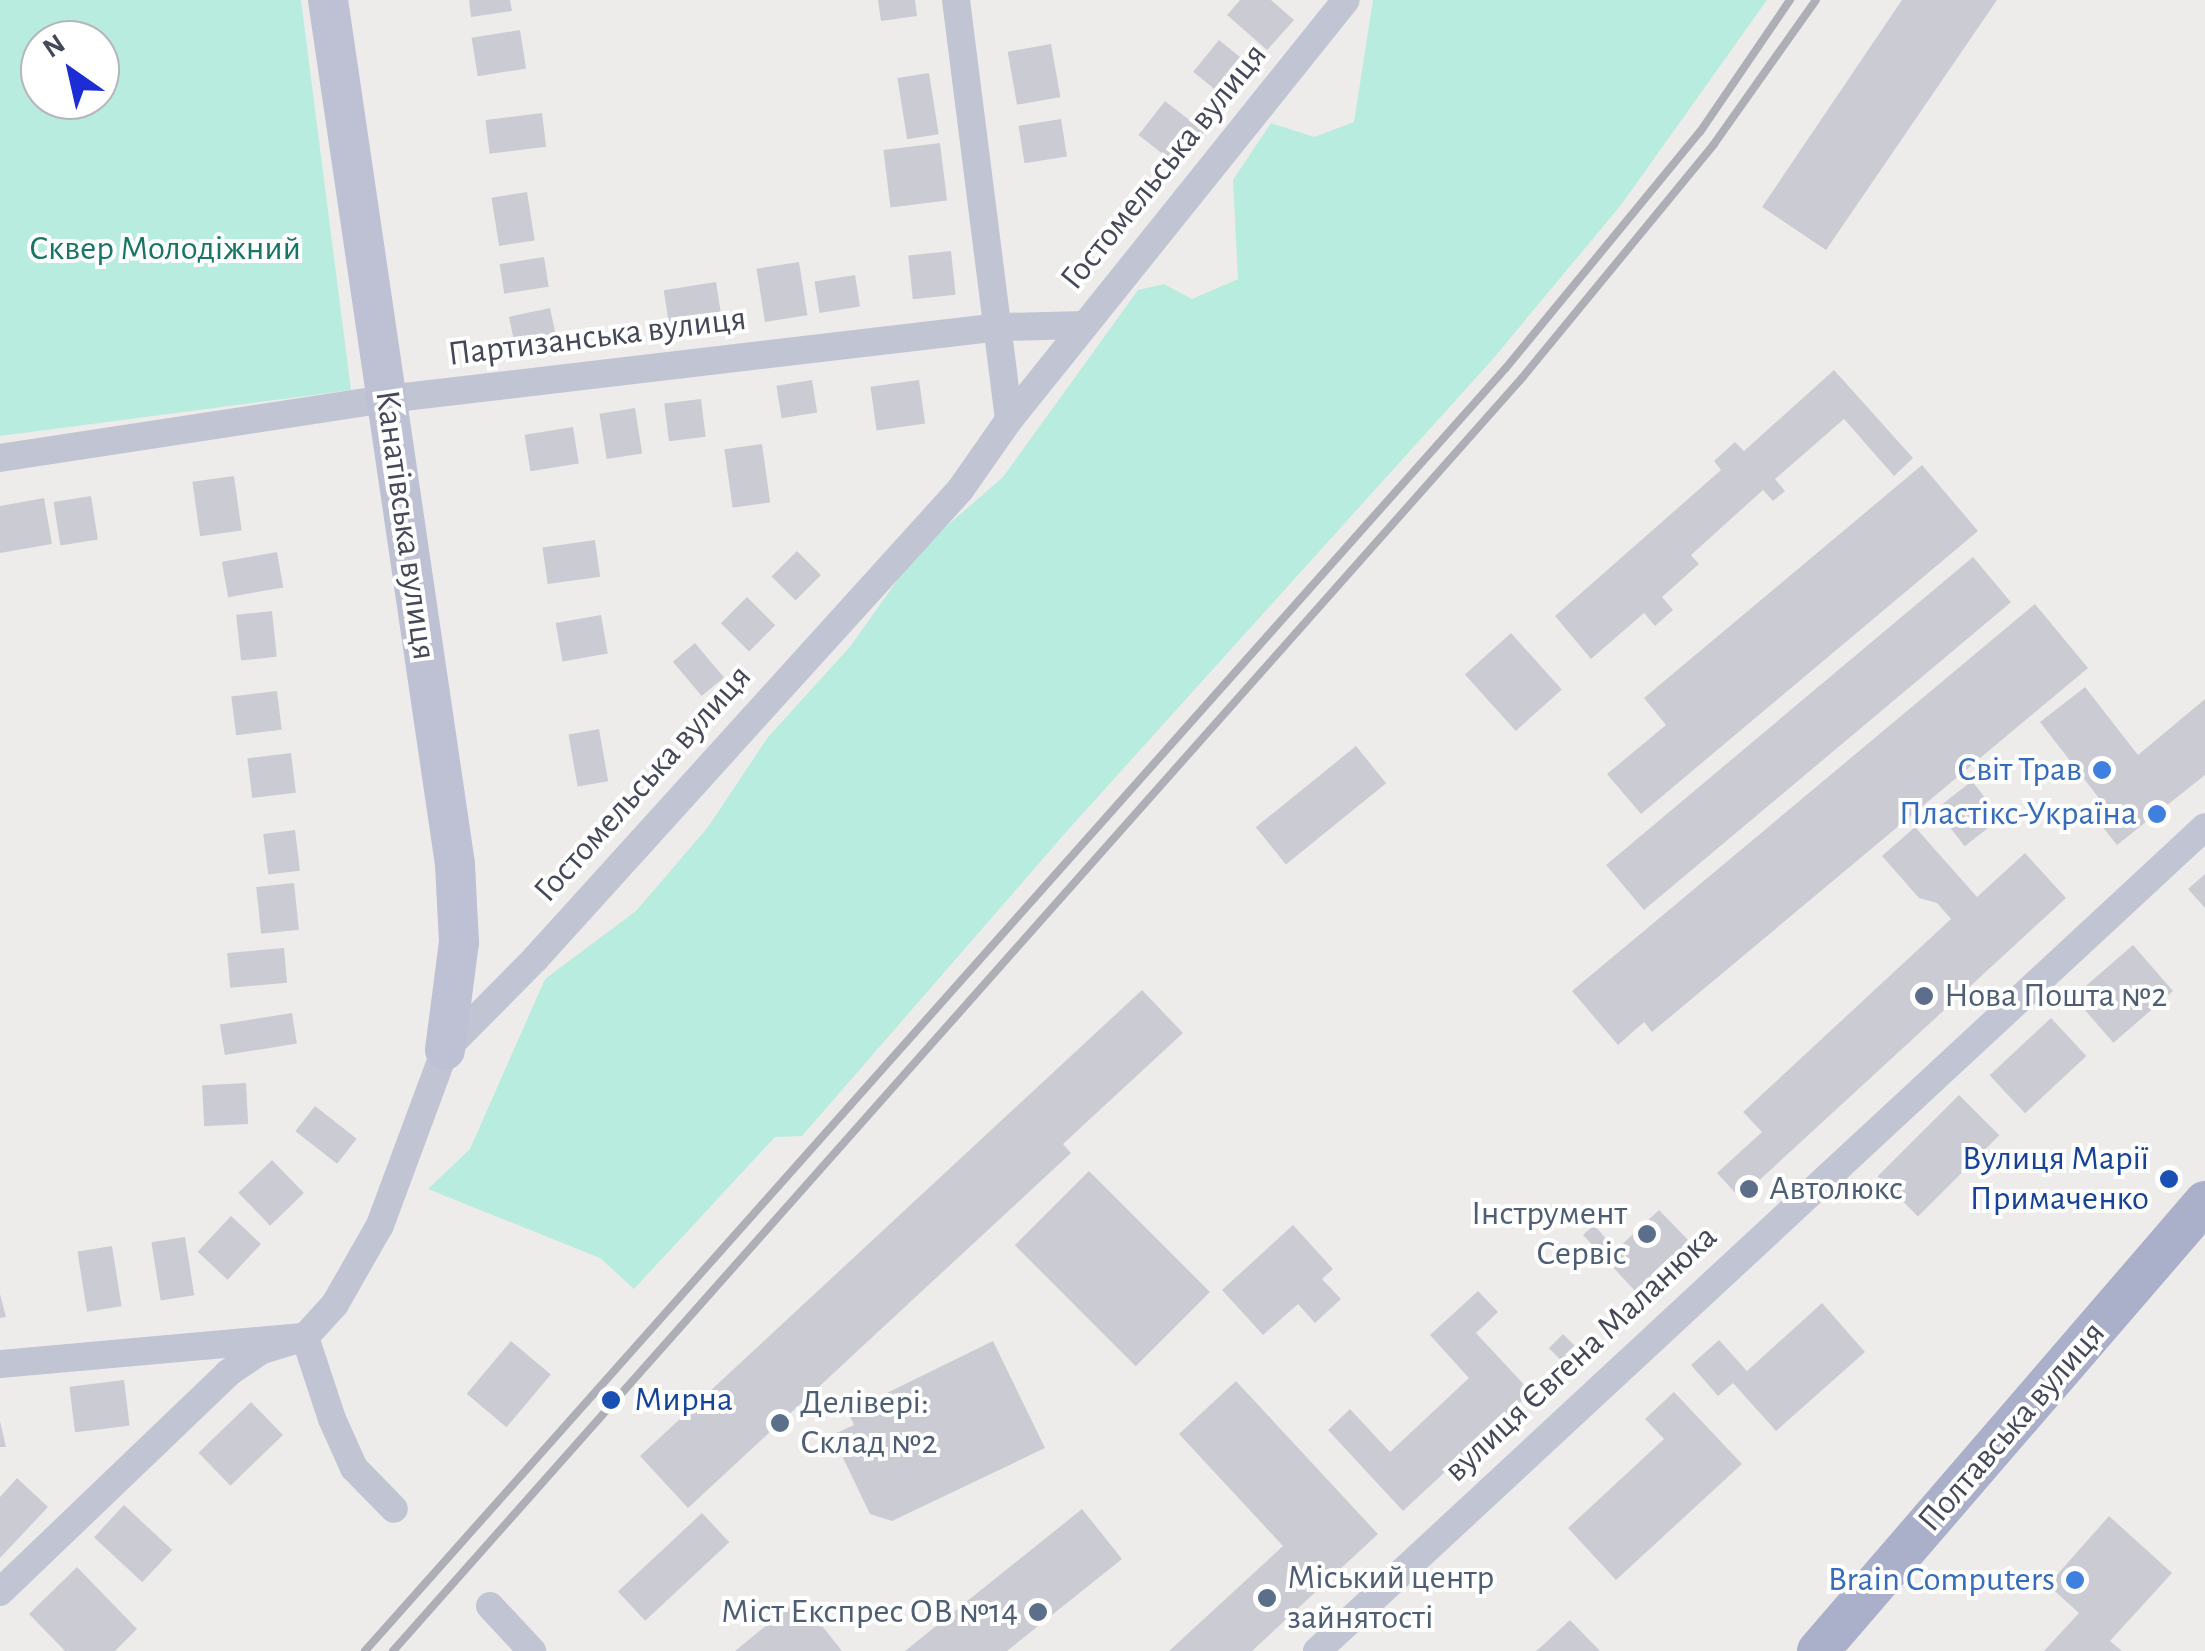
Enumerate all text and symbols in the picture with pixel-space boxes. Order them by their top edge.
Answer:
north arrow [20,20,120,120]
text: N [38,30,70,64]
street label: Гостомельська вулиця [1052,35,1276,299]
park label: Сквер Молодіжний [29,228,301,270]
street label: Партизанська вулиця [445,298,749,376]
street label: Канатівська вулиця [365,387,445,663]
street label: Гостомельська вулиця [525,657,761,911]
place label: Світ Трав [1957,749,2082,791]
marker: Світ Трав [2091,759,2113,781]
place label: Пластікс-Україна [1899,793,2137,835]
marker: Пластікс-Україна [2146,803,2168,825]
place label: Нова Пошта №2 [1944,975,2167,1017]
marker: Нова Пошта №2 [1913,985,1935,1007]
place label: Вулиця Марії Примаченко [1962,1138,2149,1220]
place label: Автолюкс [1769,1168,1903,1210]
marker: Вулиця Марії Примаченко [2158,1168,2180,1190]
marker: Автолюкс [1738,1178,1760,1200]
place label: Інструмент Сервіс [1471,1193,1627,1275]
street label: вулиця Євгена Маланюка [1436,1217,1726,1491]
marker: Інструмент Сервіс [1636,1223,1658,1245]
street label: Полтавська вулиця [1909,1313,2115,1541]
place label: Мирна [634,1379,733,1421]
place label: Делівері: Склад №2 [800,1382,937,1464]
marker: Мирна [598,1387,624,1413]
marker: Делівері: Склад №2 [769,1412,791,1434]
place label: Міський центр зайнятості [1287,1557,1494,1639]
place label: Brain Computers [1828,1559,2055,1601]
marker: Brain Computers [2064,1569,2086,1591]
marker: Міський центр зайнятості [1256,1587,1278,1609]
place label: Міст Експрес ОВ №14 [721,1591,1018,1633]
marker: Міст Експрес ОВ №14 [1027,1601,1049,1623]

